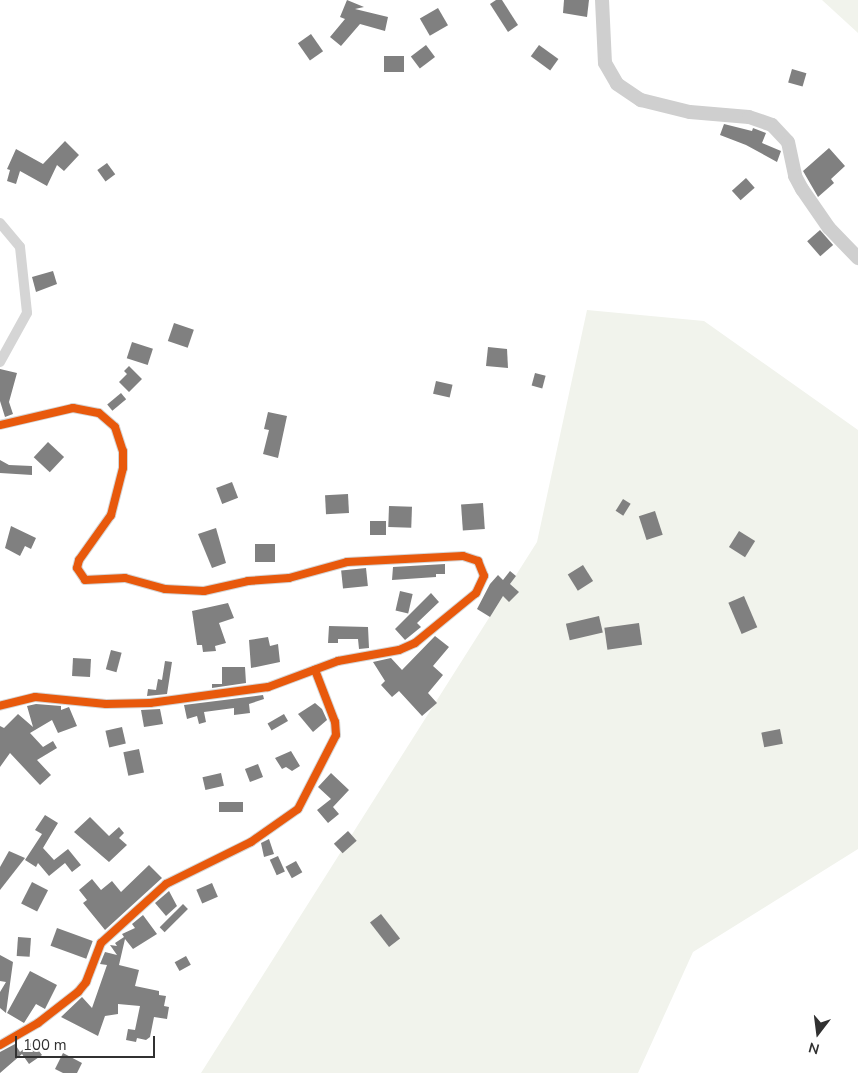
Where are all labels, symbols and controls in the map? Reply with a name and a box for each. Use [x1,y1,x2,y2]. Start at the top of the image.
north arrow [793,1008,843,1058]
scale bar [18,1026,158,1058]
text: 100 m [23,1035,67,1055]
text: N [806,1037,822,1059]

